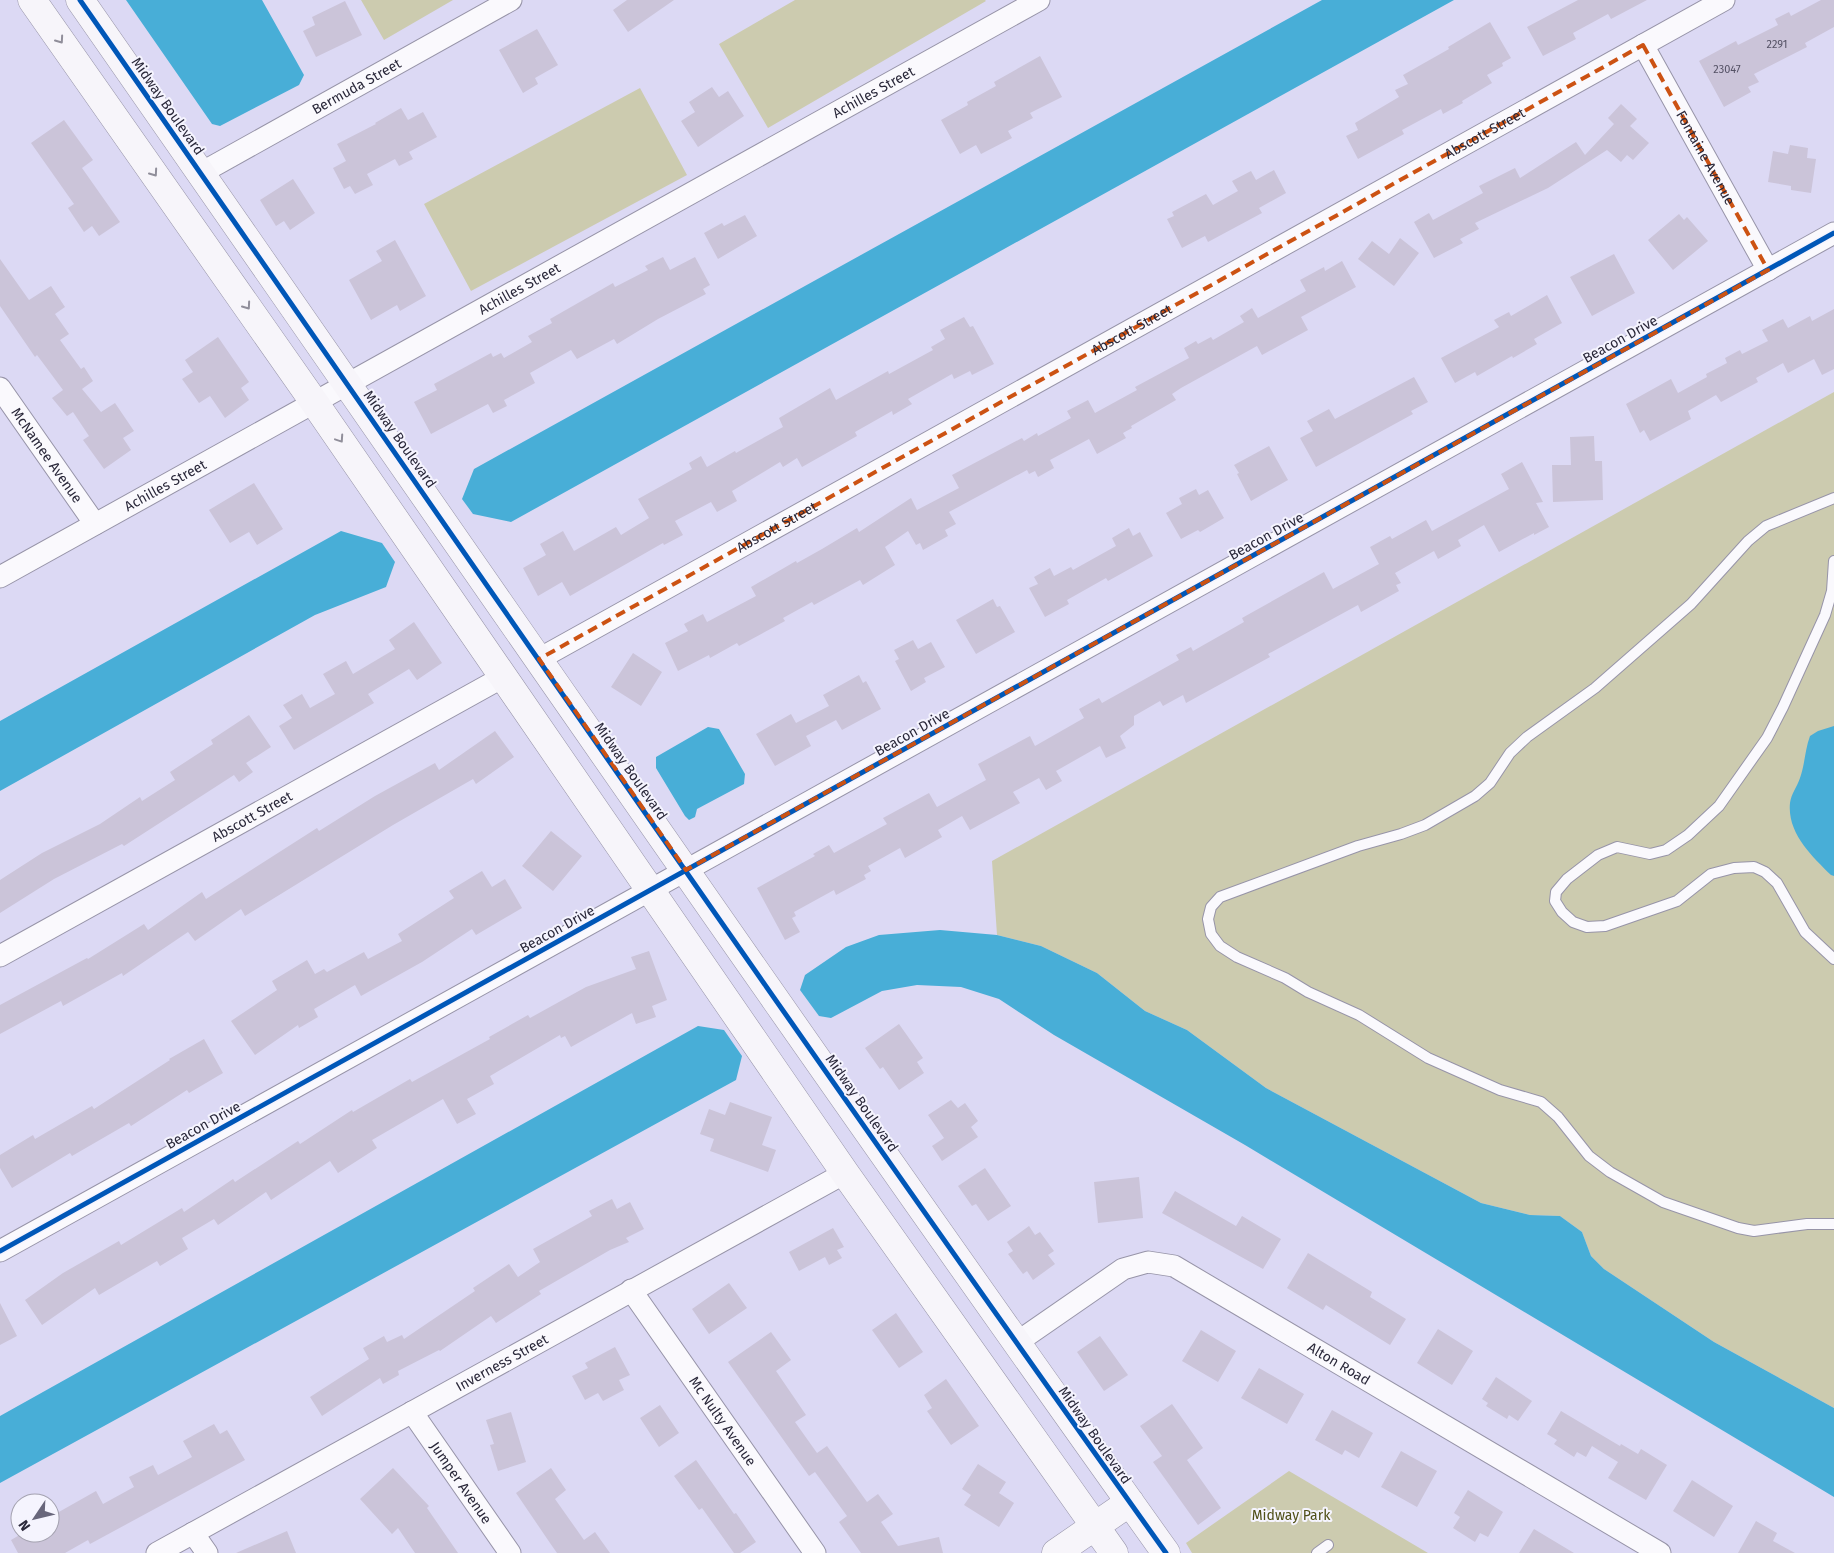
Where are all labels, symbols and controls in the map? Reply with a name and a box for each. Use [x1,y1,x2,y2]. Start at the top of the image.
one-way arrow [54,34,63,44]
house number: 2291 [1766,38,1788,51]
street label: Midway Boulevard [128,54,208,158]
street label: Bermuda Street [309,55,405,118]
street label: Achilles Street [830,62,918,122]
house number: 23047 [1713,63,1741,76]
street label: Abscott Street [1442,104,1529,163]
street label: Fontaine Avenue [1672,108,1738,208]
one-way arrow [148,167,157,177]
street label: Achilles Street [476,259,564,319]
one-way arrow [241,300,250,310]
street label: Abscott Street [1089,300,1176,359]
street label: Beacon Drive [1580,312,1661,367]
street label: Midway Boulevard [360,387,440,491]
street label: McNamee Avenue [7,405,86,506]
one-way arrow [334,434,343,443]
street label: Achilles Street [122,456,210,515]
street label: Abscott Street [734,498,821,556]
street label: Beacon Drive [1226,509,1307,564]
street label: Beacon Drive [872,705,953,760]
street label: Midway Boulevard [591,719,671,823]
street label: Abscott Street [209,787,296,846]
street label: Beacon Drive [517,902,598,957]
street label: Midway Boulevard [822,1051,902,1155]
street label: Beacon Drive [163,1098,244,1153]
street label: Inverness Street [453,1330,552,1395]
street label: Alton Road [1305,1339,1373,1389]
street label: Mc Nulty Avenue [685,1373,759,1469]
street label: Midway Boulevard [1055,1383,1135,1487]
street label: Jumper Avenue [426,1439,495,1527]
north arrow [10,1493,60,1543]
park label: Midway Park [1252,1507,1331,1524]
text: N [15,1516,34,1534]

